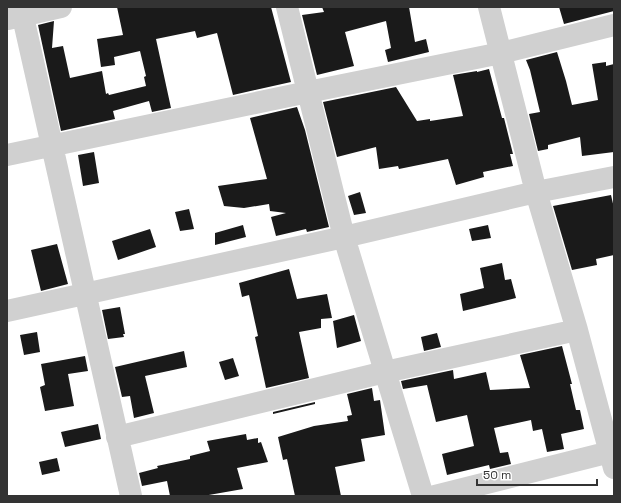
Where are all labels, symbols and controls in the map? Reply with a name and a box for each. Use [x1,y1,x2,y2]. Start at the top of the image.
scale bar [477,461,597,487]
text: 50 m [483,467,511,483]

